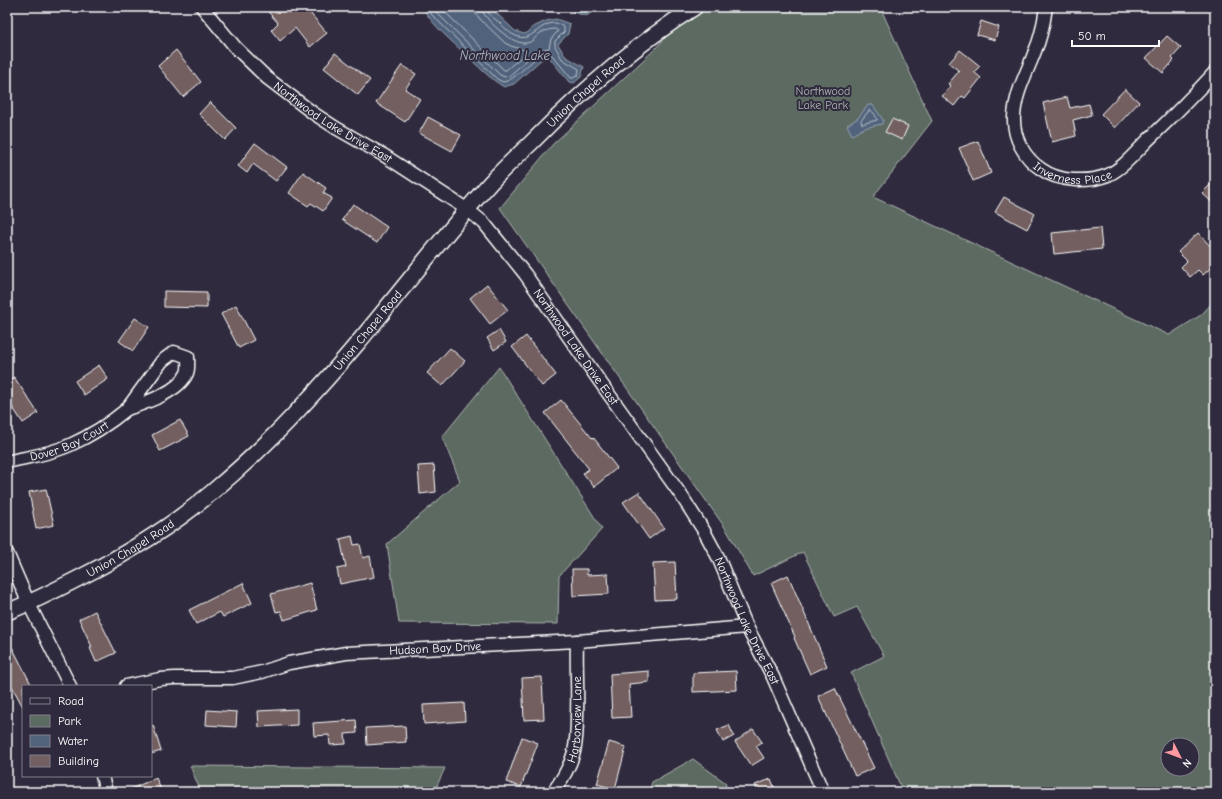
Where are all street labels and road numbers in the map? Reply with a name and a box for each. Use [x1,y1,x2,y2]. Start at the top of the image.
street label: Union Chapel Road [544,53,628,130]
street label: Northwood Lake Drive East [271,79,395,166]
street label: Inverness Place [1030,159,1114,187]
street label: Northwood Lake Drive East [530,286,622,408]
street label: Union Chapel Road [330,288,405,373]
street label: Dover Bay Court [29,418,112,464]
street label: Union Chapel Road [84,517,177,580]
street label: Northwood Lake Drive East [712,555,782,687]
street label: Hudson Bay Drive [389,639,482,658]
street label: Harborview Lane [564,676,584,765]

